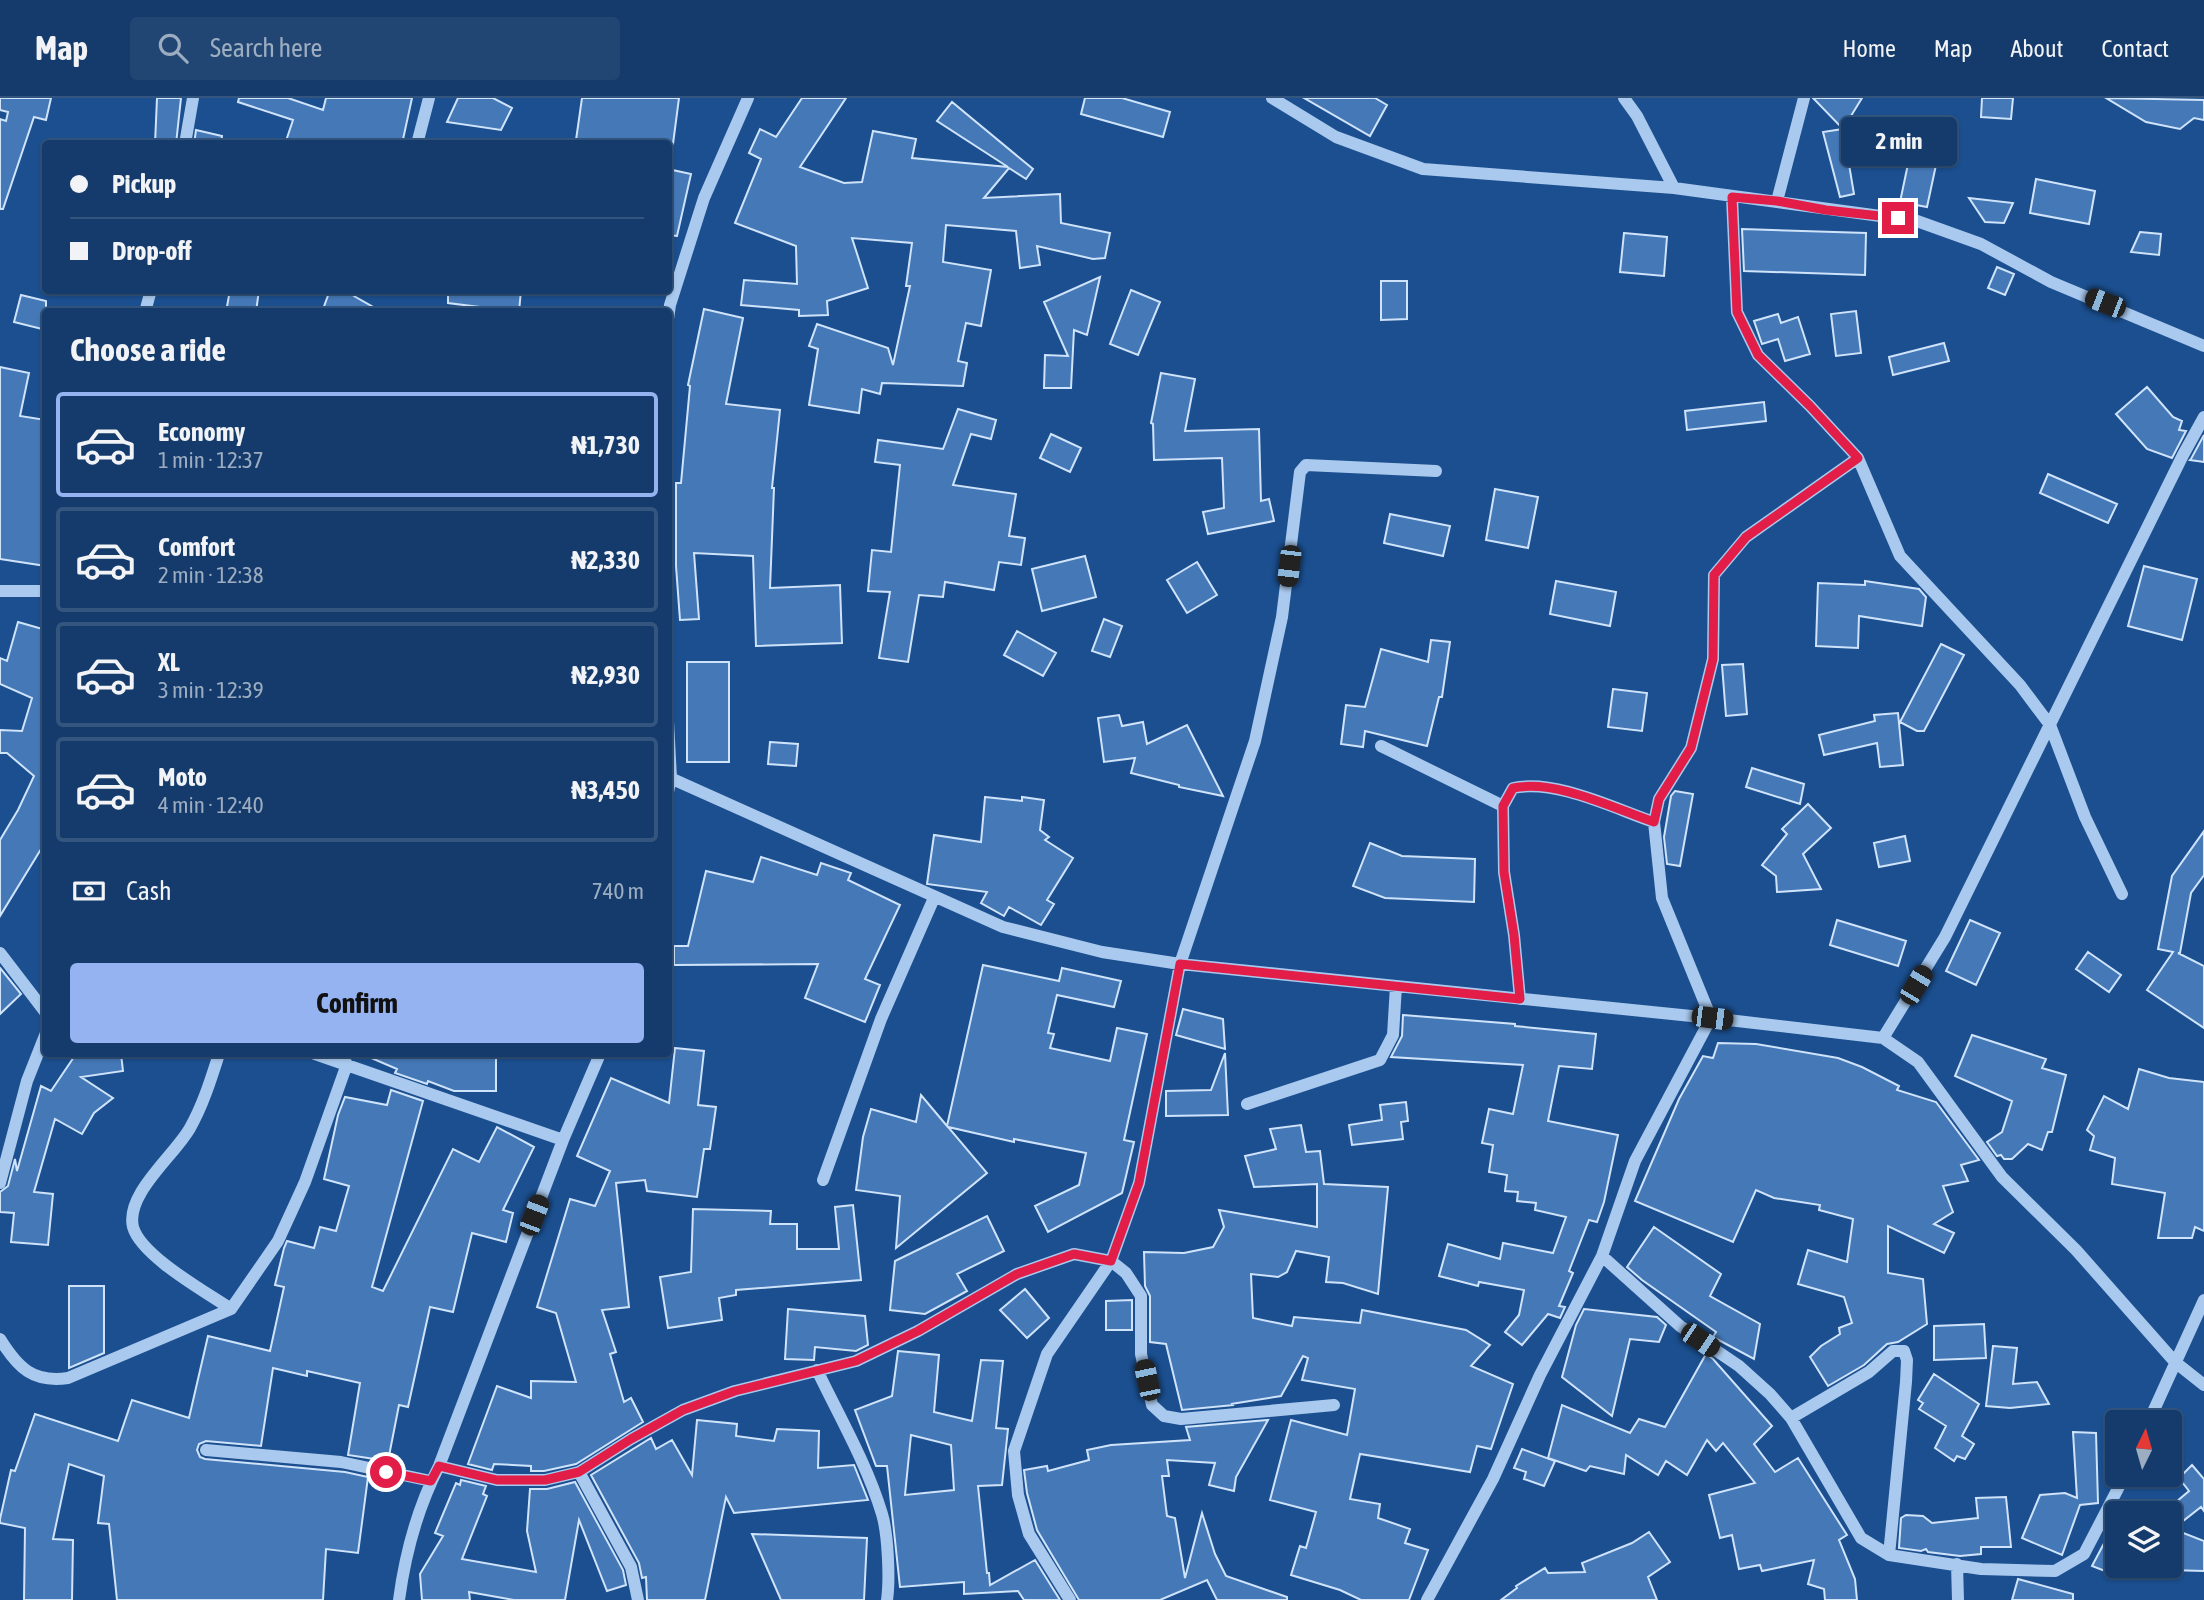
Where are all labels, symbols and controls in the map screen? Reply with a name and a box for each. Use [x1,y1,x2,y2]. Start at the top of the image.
search box [130,17,620,80]
text: Map [35,29,88,67]
icon: search [154,29,192,67]
text: Search here [210,33,322,63]
text: Home [1842,35,1896,62]
text: Map [1934,35,1972,62]
text: About [2010,35,2063,62]
text: Contact [2101,35,2169,62]
callout: 2 min [1840,116,1956,166]
text: 2 min [1876,128,1922,154]
text: Pickup [112,169,176,199]
route end [1882,202,1914,234]
text: Drop-off [112,236,192,266]
car [2082,286,2129,320]
text: Choose a ride [70,331,226,368]
icon: car [74,413,137,476]
text: Economy [158,417,245,447]
text: ₦1,730 [571,430,640,460]
text: 1 min · 12:37 [158,447,264,473]
icon: car [74,528,137,591]
text: Comfort [158,532,235,562]
car [1277,544,1302,588]
text: ₦2,330 [571,545,640,575]
text: 2 min · 12:38 [158,562,264,588]
icon: car [74,643,137,706]
text: XL [158,647,180,677]
text: ₦2,930 [571,660,640,690]
text: 3 min · 12:39 [158,677,264,703]
icon: car [74,758,137,821]
text: Moto [158,762,207,792]
text: ₦3,450 [571,775,640,805]
text: 4 min · 12:40 [158,792,264,818]
icon: cash [70,872,108,910]
text: Cash [126,876,172,906]
text: 740 m [592,878,644,904]
car [1897,962,1936,1008]
button: Confirm [70,963,644,1043]
car [1690,1005,1735,1031]
car [517,1192,552,1238]
car [1677,1320,1724,1360]
car [1133,1357,1162,1403]
north arrow [2105,1410,2182,1488]
map controls [2105,1410,2182,1578]
route start [370,1456,402,1488]
button: layers [2105,1501,2182,1578]

